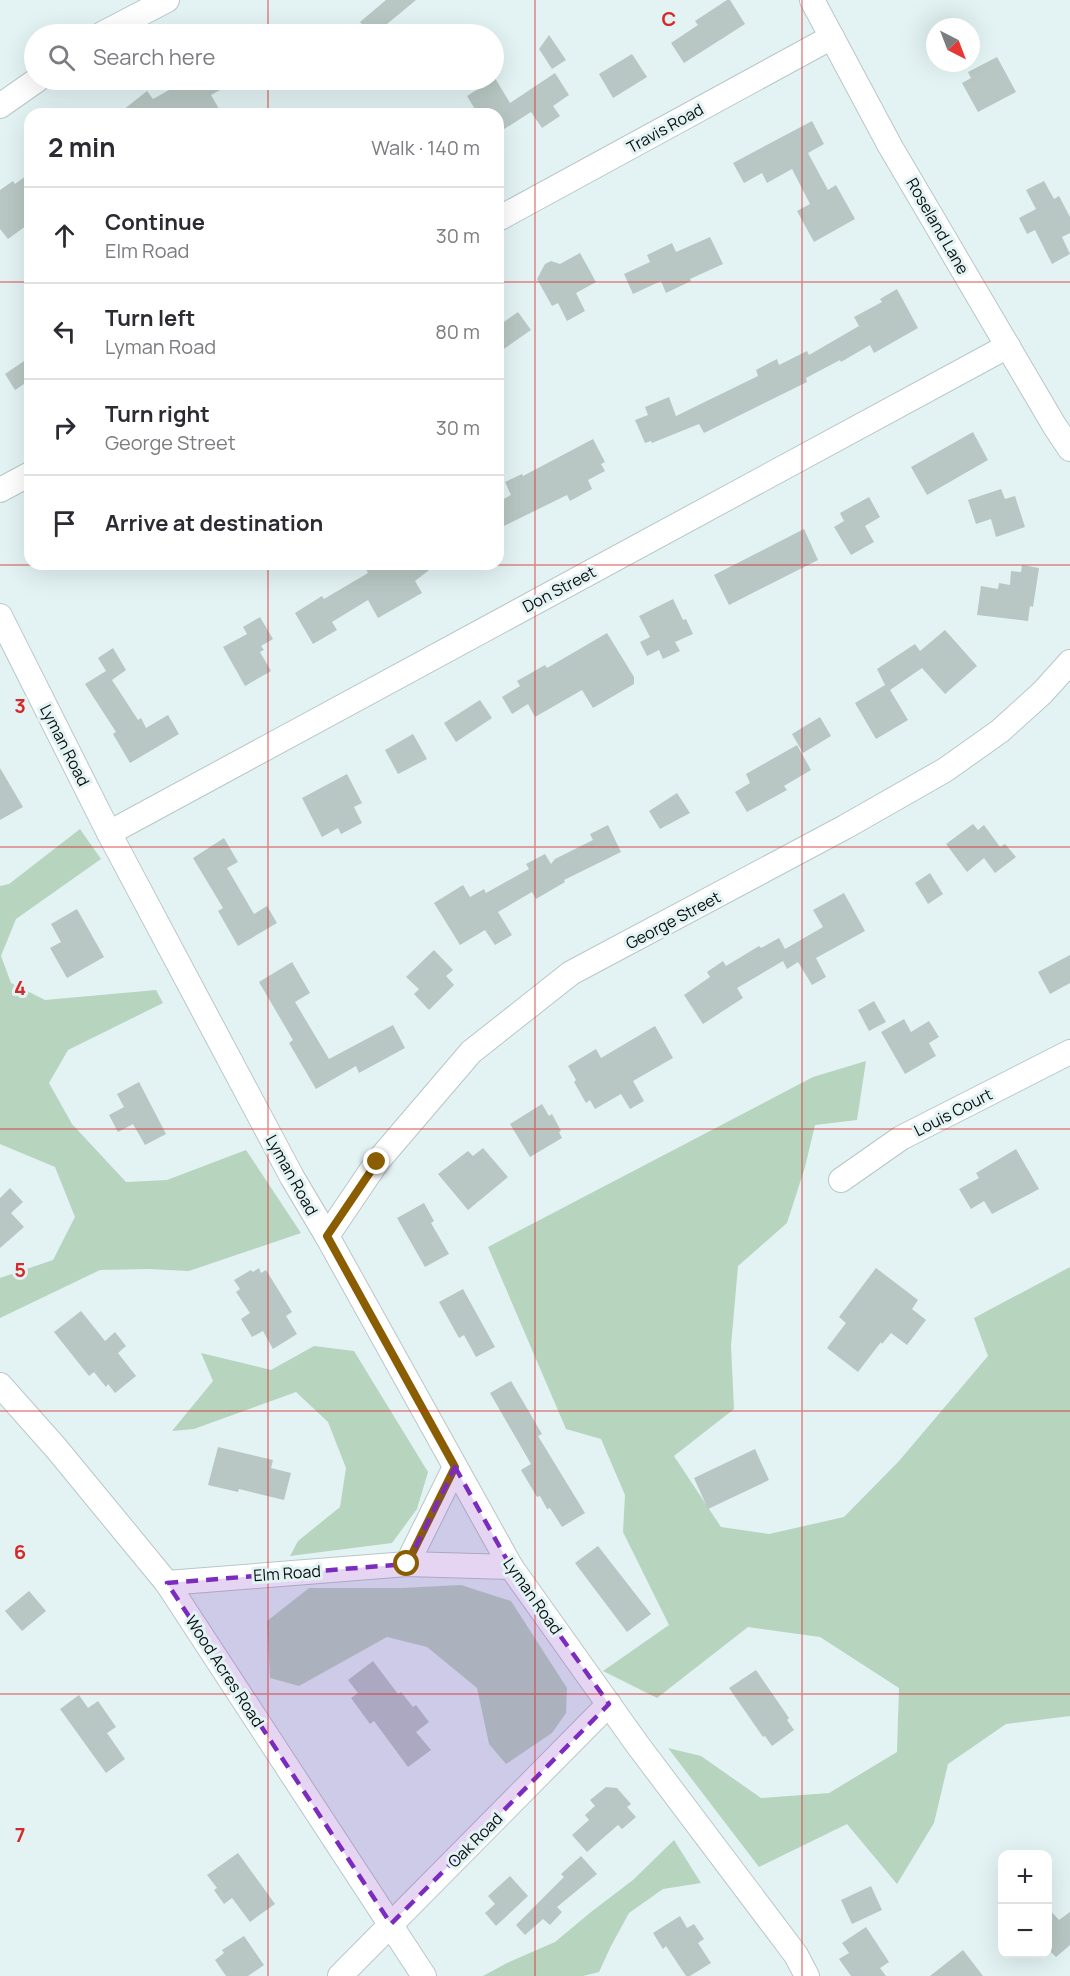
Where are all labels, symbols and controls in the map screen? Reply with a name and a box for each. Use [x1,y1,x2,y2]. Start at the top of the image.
text: C [662,5,676,32]
north arrow [926,18,980,72]
search box [24,24,504,90]
icon: search [45,41,78,74]
text: Search here [93,42,215,72]
street label: Travis Road [623,98,707,158]
text: 2 min [48,129,116,165]
text: Walk · 140 m [371,134,480,161]
street label: Roseland Lane [902,174,974,278]
text: Continue [105,207,205,237]
icon: ahead [48,219,81,252]
text: 30 m [436,222,480,249]
text: Elm Road [105,237,189,264]
text: Turn left [105,303,195,333]
icon: left [48,315,81,348]
text: 80 m [435,318,480,345]
text: Lyman Road [105,333,216,360]
text: Turn right [105,399,210,429]
icon: right [48,411,81,444]
text: 30 m [436,414,480,441]
text: George Street [105,429,236,456]
icon: arrive [48,507,81,540]
text: Arrive at destination [105,508,323,538]
street label: Don Street [519,561,599,617]
text: 3 [14,692,26,719]
street label: Lyman Road [35,700,95,790]
street label: George Street [622,886,724,954]
text: 4 [14,974,26,1001]
street label: Louis Court [910,1083,996,1141]
street label: Lyman Road [261,1131,323,1219]
route end [363,1148,389,1174]
text: 5 [14,1256,26,1283]
text: 6 [14,1538,26,1565]
route start [393,1550,419,1576]
street label: Lyman Road [498,1553,568,1639]
street label: Elm Road [253,1560,321,1586]
street label: Wood Acres Road [181,1611,269,1731]
street label: Oak Road [443,1808,507,1872]
text: 7 [15,1821,25,1848]
map controls [998,1850,1052,1958]
button: + [998,1850,1052,1904]
button: − [998,1904,1052,1958]

